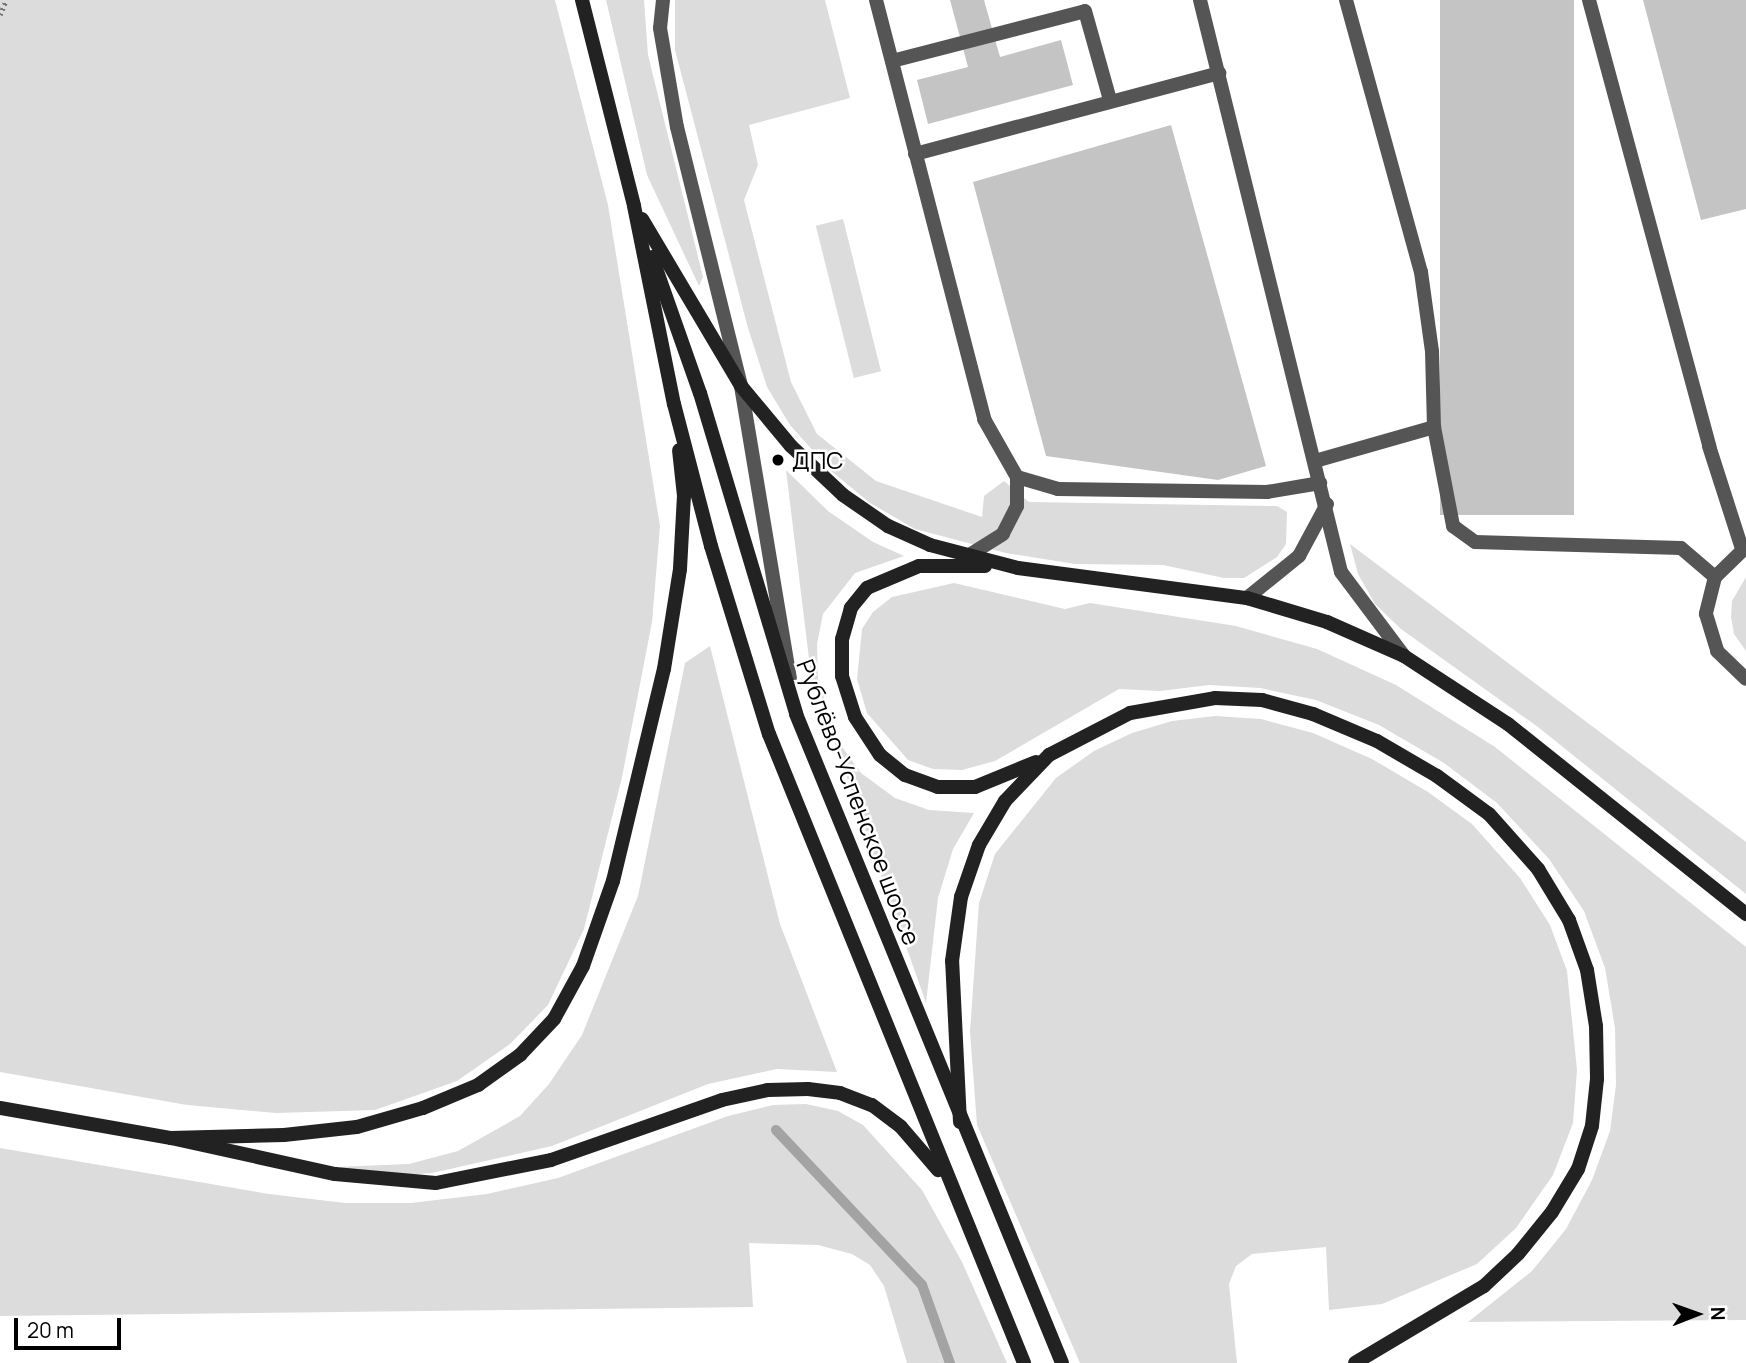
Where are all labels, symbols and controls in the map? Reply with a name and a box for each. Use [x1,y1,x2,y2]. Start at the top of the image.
place label: ДПС [792,446,843,474]
marker: ДПС [770,452,786,468]
street label: Рублёво-Успенское шоссе [791,655,927,949]
north arrow [1662,1279,1732,1349]
scale bar [18,1304,124,1348]
text: N [1705,1307,1731,1321]
text: 20 m [27,1316,74,1344]

